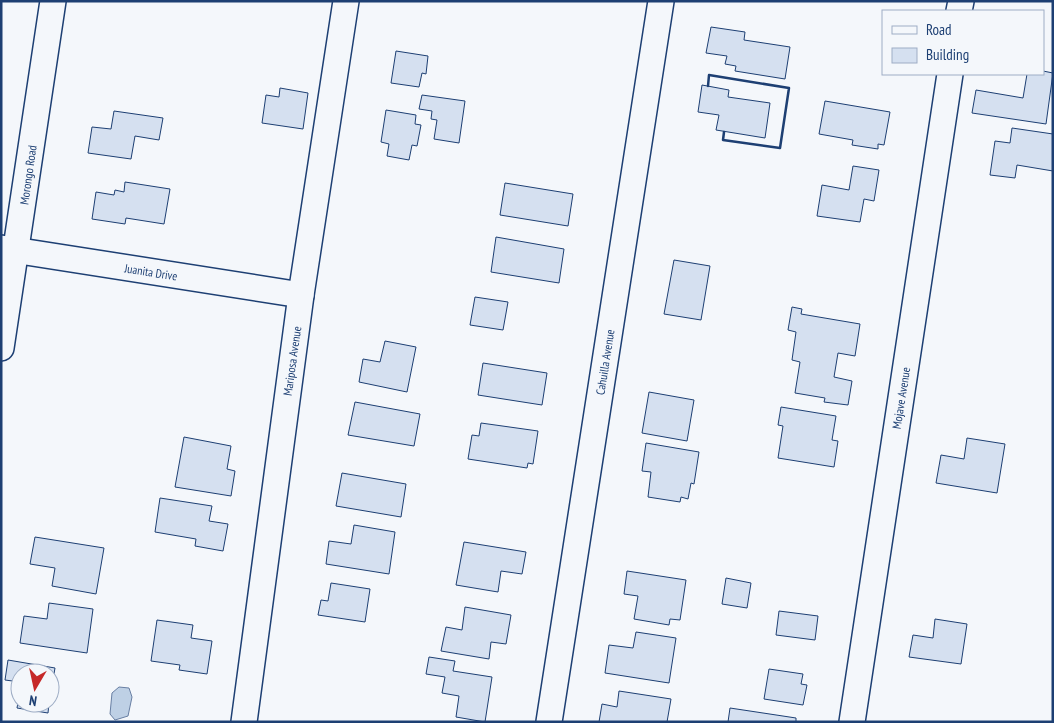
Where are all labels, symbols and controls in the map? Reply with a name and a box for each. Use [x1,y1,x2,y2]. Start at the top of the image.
legend [882,10,1044,75]
text: Road [926,20,952,39]
text: Building [926,45,969,64]
street label: Morongo Road [16,144,40,206]
street label: Juanita Drive [123,260,178,284]
street label: Mariposa Avenue [280,325,304,397]
street label: Cahuilla Avenue [592,328,618,396]
street label: Mojave Avenue [889,366,913,430]
north arrow [10,663,60,713]
text: N [28,691,38,710]

